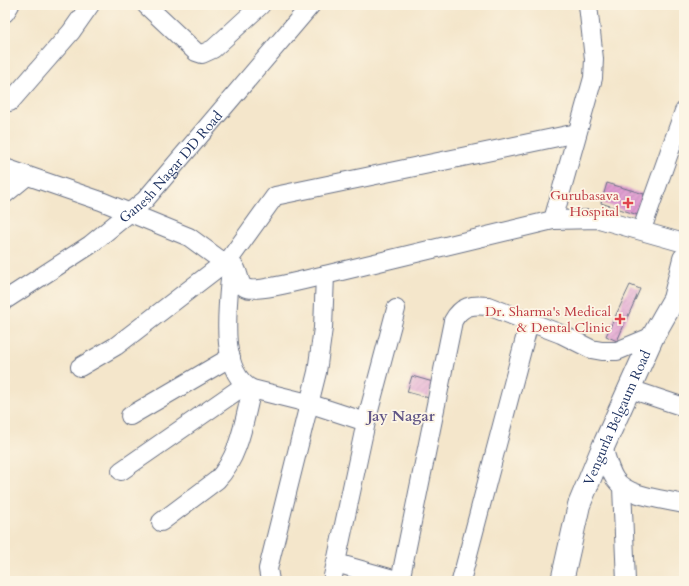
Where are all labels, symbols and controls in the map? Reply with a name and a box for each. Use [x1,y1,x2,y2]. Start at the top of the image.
street label: Ganesh Nagar DD Road [115,107,227,227]
place label: Gurubasava Hospital [550,186,619,221]
marker: Gurubasava Hospital [622,197,634,209]
place label: Dr. Sharma's Medical & Dental Clinic [485,302,611,337]
marker: Dr. Sharma's Medical & Dental Clinic [614,313,626,325]
street label: Vengurla Belgaum Road [579,347,656,488]
district label: Jay Nagar [365,406,436,426]

